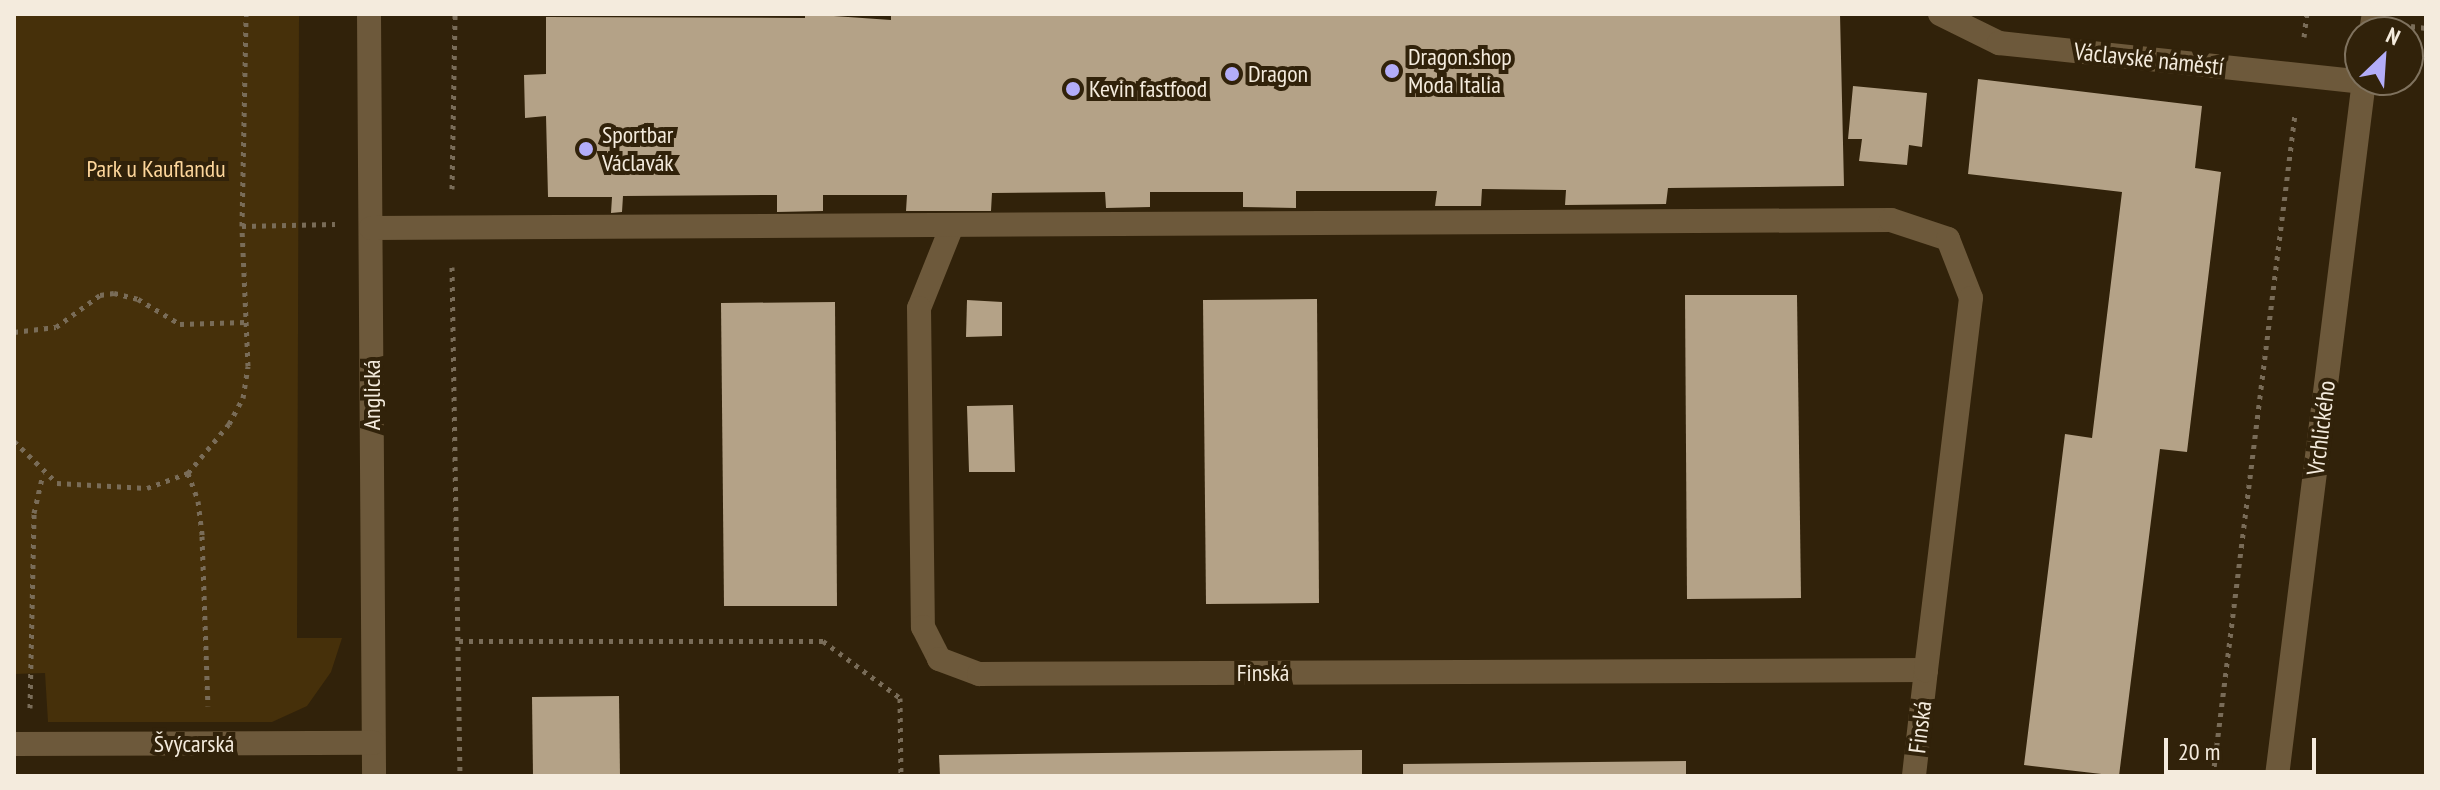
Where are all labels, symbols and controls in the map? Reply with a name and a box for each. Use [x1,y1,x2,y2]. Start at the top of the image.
north arrow [2344,16,2424,96]
text: N [2382,21,2405,51]
street label: Václavské náměstí [2073,37,2225,81]
place label: Dragon.shop Moda Italia [1408,43,1512,99]
place label: Dragon [1248,60,1308,88]
marker: Dragon.shop Moda Italia [1383,62,1401,80]
marker: Dragon [1223,65,1241,83]
place label: Kevin fastfood [1089,75,1207,103]
marker: Kevin fastfood [1064,80,1082,98]
place label: Sportbar Václavák [602,121,674,177]
marker: Sportbar Václavák [577,140,595,158]
park label: Park u Kauflandu [86,155,226,183]
street label: Anglická [358,360,386,430]
street label: Vrchlického [2301,379,2341,477]
street label: Finská [1237,659,1289,687]
street label: Finská [1902,699,1938,755]
scale bar [2168,722,2320,772]
street label: Švýcarská [154,730,234,758]
text: 20 m [2178,736,2220,767]

